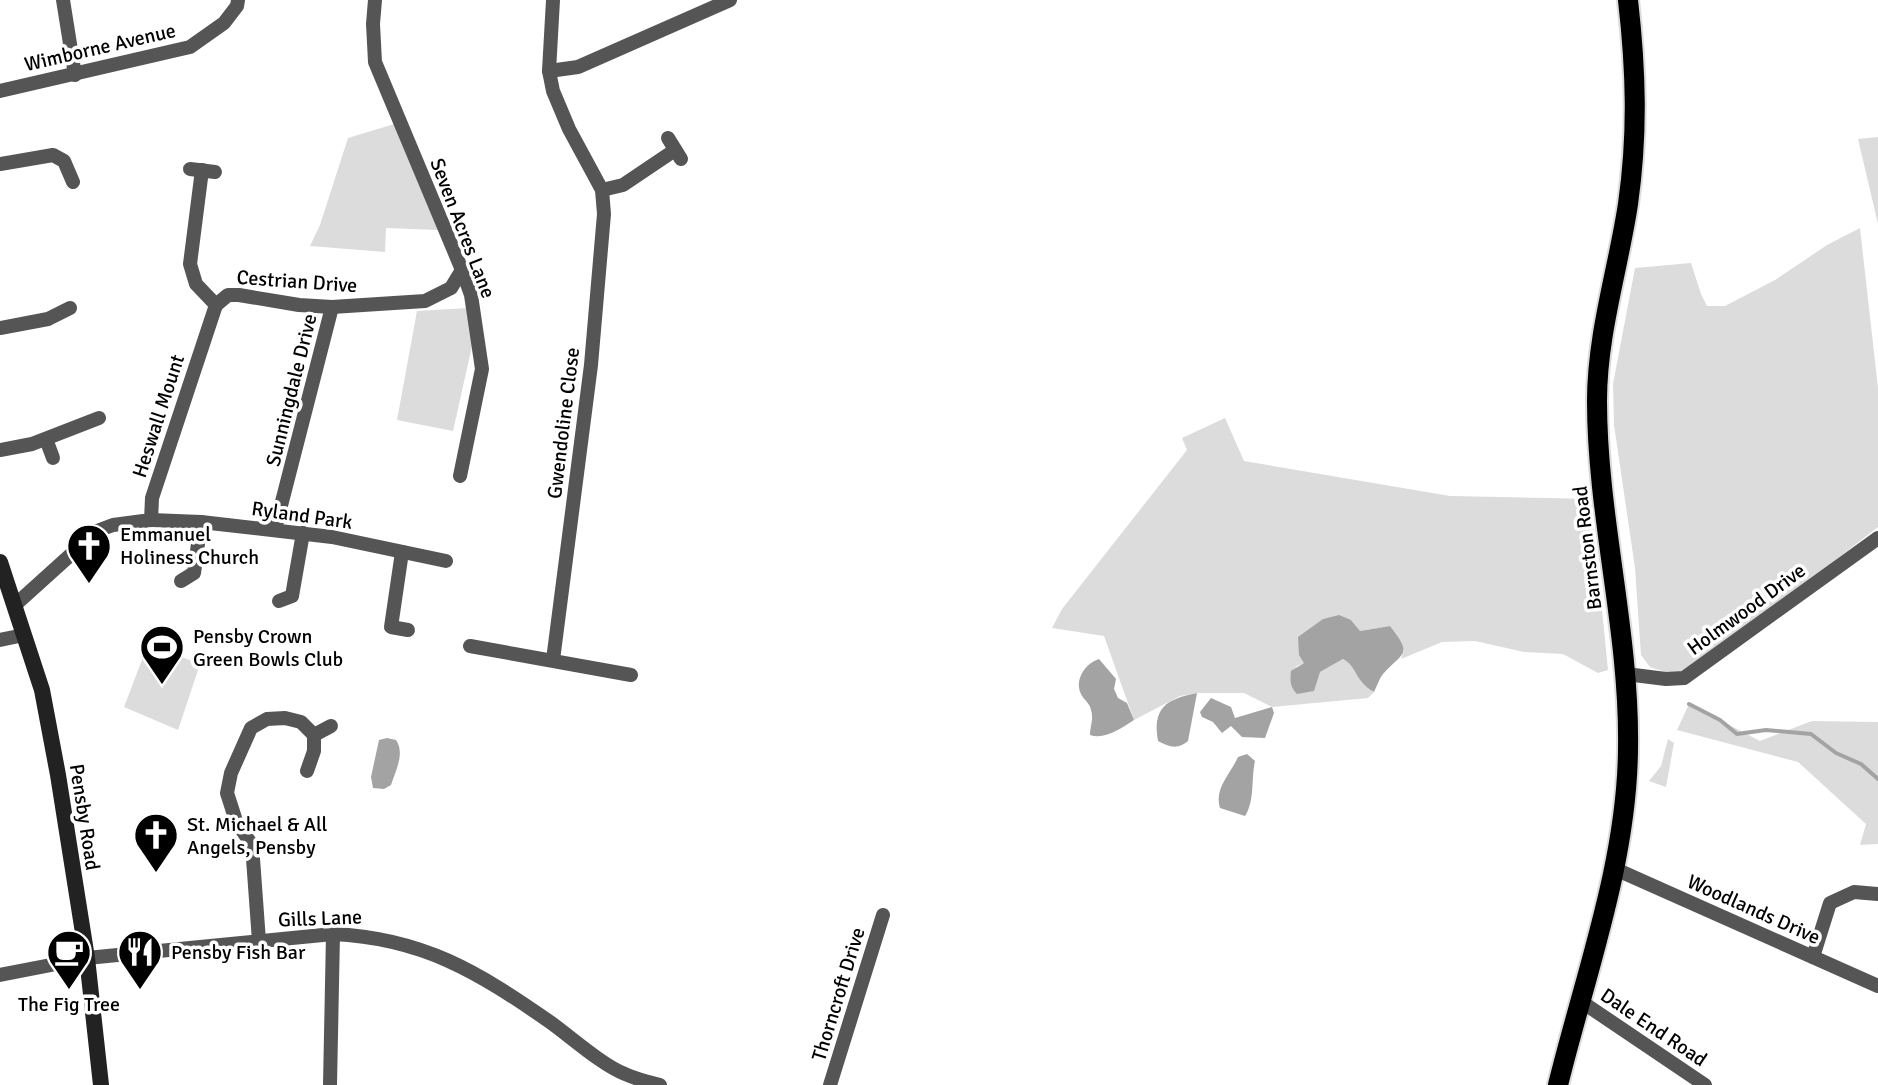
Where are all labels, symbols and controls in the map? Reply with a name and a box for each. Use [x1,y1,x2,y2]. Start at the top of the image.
street label: Wimborne Avenue [22,18,178,77]
street label: Seven Acres Lane [424,155,501,302]
street label: Cestrian Drive [236,265,358,298]
street label: Sunningdale Drive [260,311,323,469]
street label: Gwendoline Close [542,346,585,500]
street label: Heswall Mount [127,351,190,481]
street label: Barnston Road [1567,485,1607,611]
street label: Ryland Park [250,496,354,535]
church icon: Emmanuel Holiness Church [65,522,113,585]
place label: Emmanuel Holiness Church [120,522,259,570]
street label: Holmwood Drive [1682,558,1810,661]
sports icon: Pensby Crown Green Bowls Club [138,623,186,686]
place label: Pensby Crown Green Bowls Club [193,624,343,672]
street label: Pensby Road [64,762,105,872]
church icon: St. Michael & All Angels, Pensby [132,811,180,874]
place label: St. Michael & All Angels, Pensby [187,812,328,860]
street label: Woodlands Drive [1683,869,1824,950]
street label: Gills Lane [277,905,363,932]
street label: Thorncroft Drive [806,924,871,1064]
cafe icon: The Fig Tree [45,928,93,991]
restaurant icon: Pensby Fish Bar [116,928,164,991]
place label: Pensby Fish Bar [171,940,306,965]
street label: Dale End Road [1596,983,1712,1072]
place label: The Fig Tree [18,992,120,1017]

